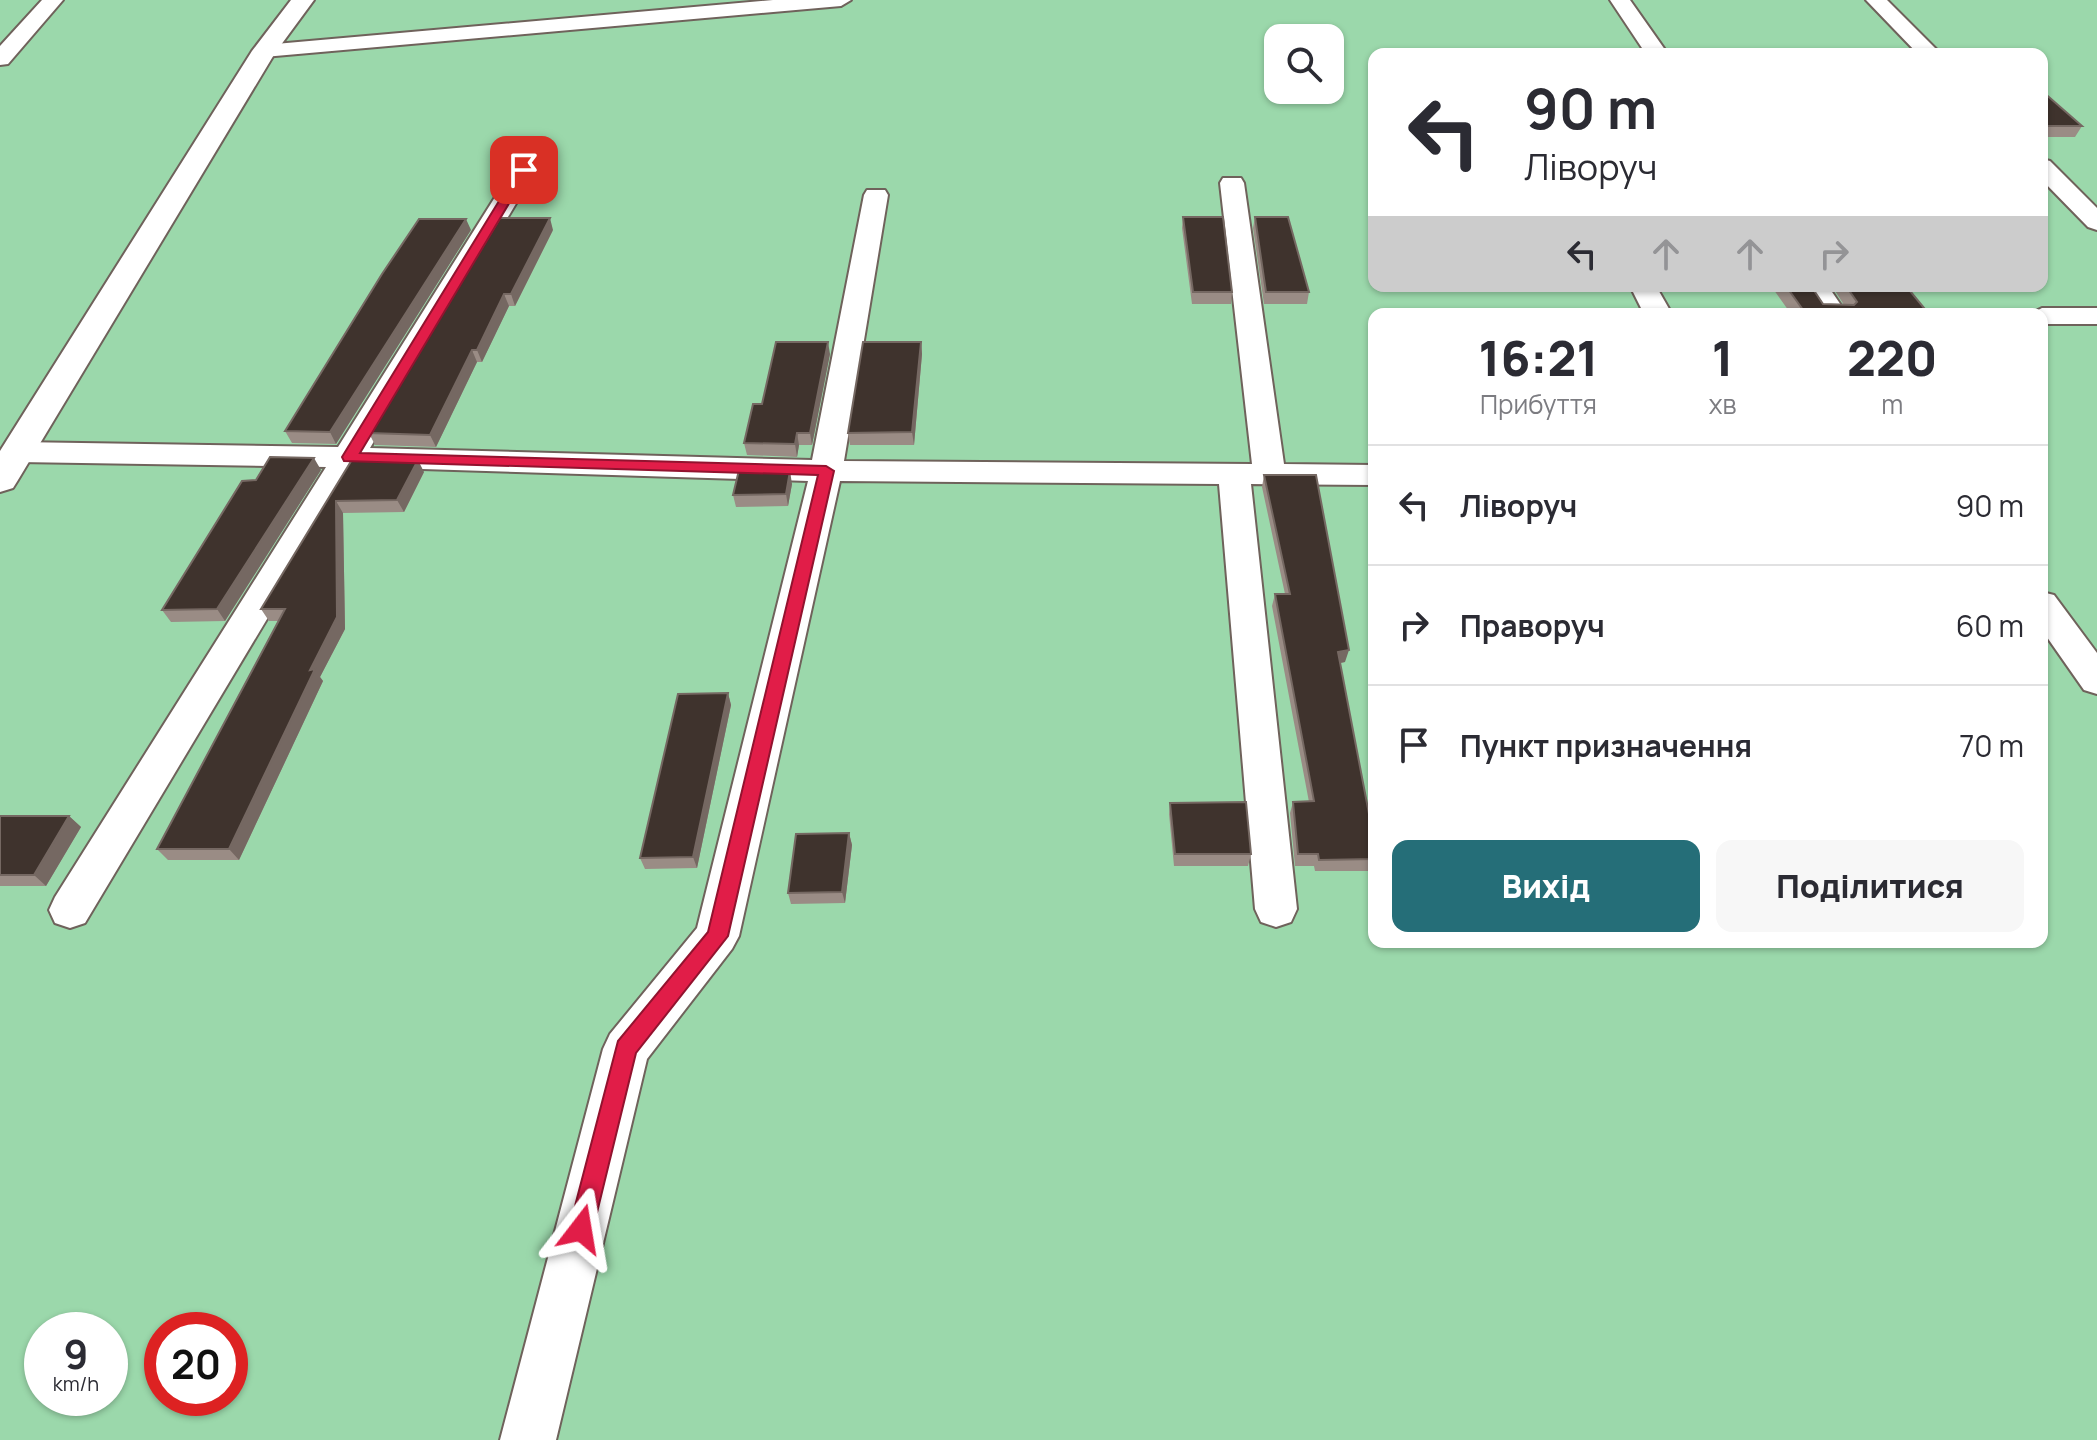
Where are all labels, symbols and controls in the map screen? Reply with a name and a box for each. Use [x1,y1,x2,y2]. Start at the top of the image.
map controls [1264,24,1344,104]
button: search [1264,24,1344,104]
text: 90 m [1524,69,1657,146]
icon: left [1392,80,1496,184]
pin [490,136,558,204]
text: Ліворуч [1524,142,1657,191]
icon: arrive [502,148,546,192]
icon: left [1560,232,1604,276]
icon: ahead [1644,232,1688,276]
icon: ahead [1728,232,1772,276]
icon: right [1812,232,1856,276]
text: 16:21 [1479,325,1598,390]
text: 1 [1712,325,1734,390]
text: 220 [1847,325,1937,390]
text: Прибуття [1480,386,1597,422]
text: хв [1709,386,1736,422]
text: m [1881,386,1903,422]
icon: left [1392,483,1436,527]
text: Ліворуч [1460,485,1577,526]
text: 90 m [1956,485,2024,526]
icon: right [1392,603,1436,647]
text: Праворуч [1460,605,1605,646]
text: 60 m [1956,605,2024,646]
icon: arrive [1392,723,1436,767]
text: Пункт призначення [1460,725,1752,766]
text: 70 m [1959,725,2024,766]
button: Вихід [1392,840,1700,932]
button: Поділитися [1716,840,2024,932]
position arrow [539,1187,623,1271]
speed limit sign: 20 [144,1312,248,1416]
text: 9 [64,1326,88,1381]
text: km/h [53,1370,99,1397]

